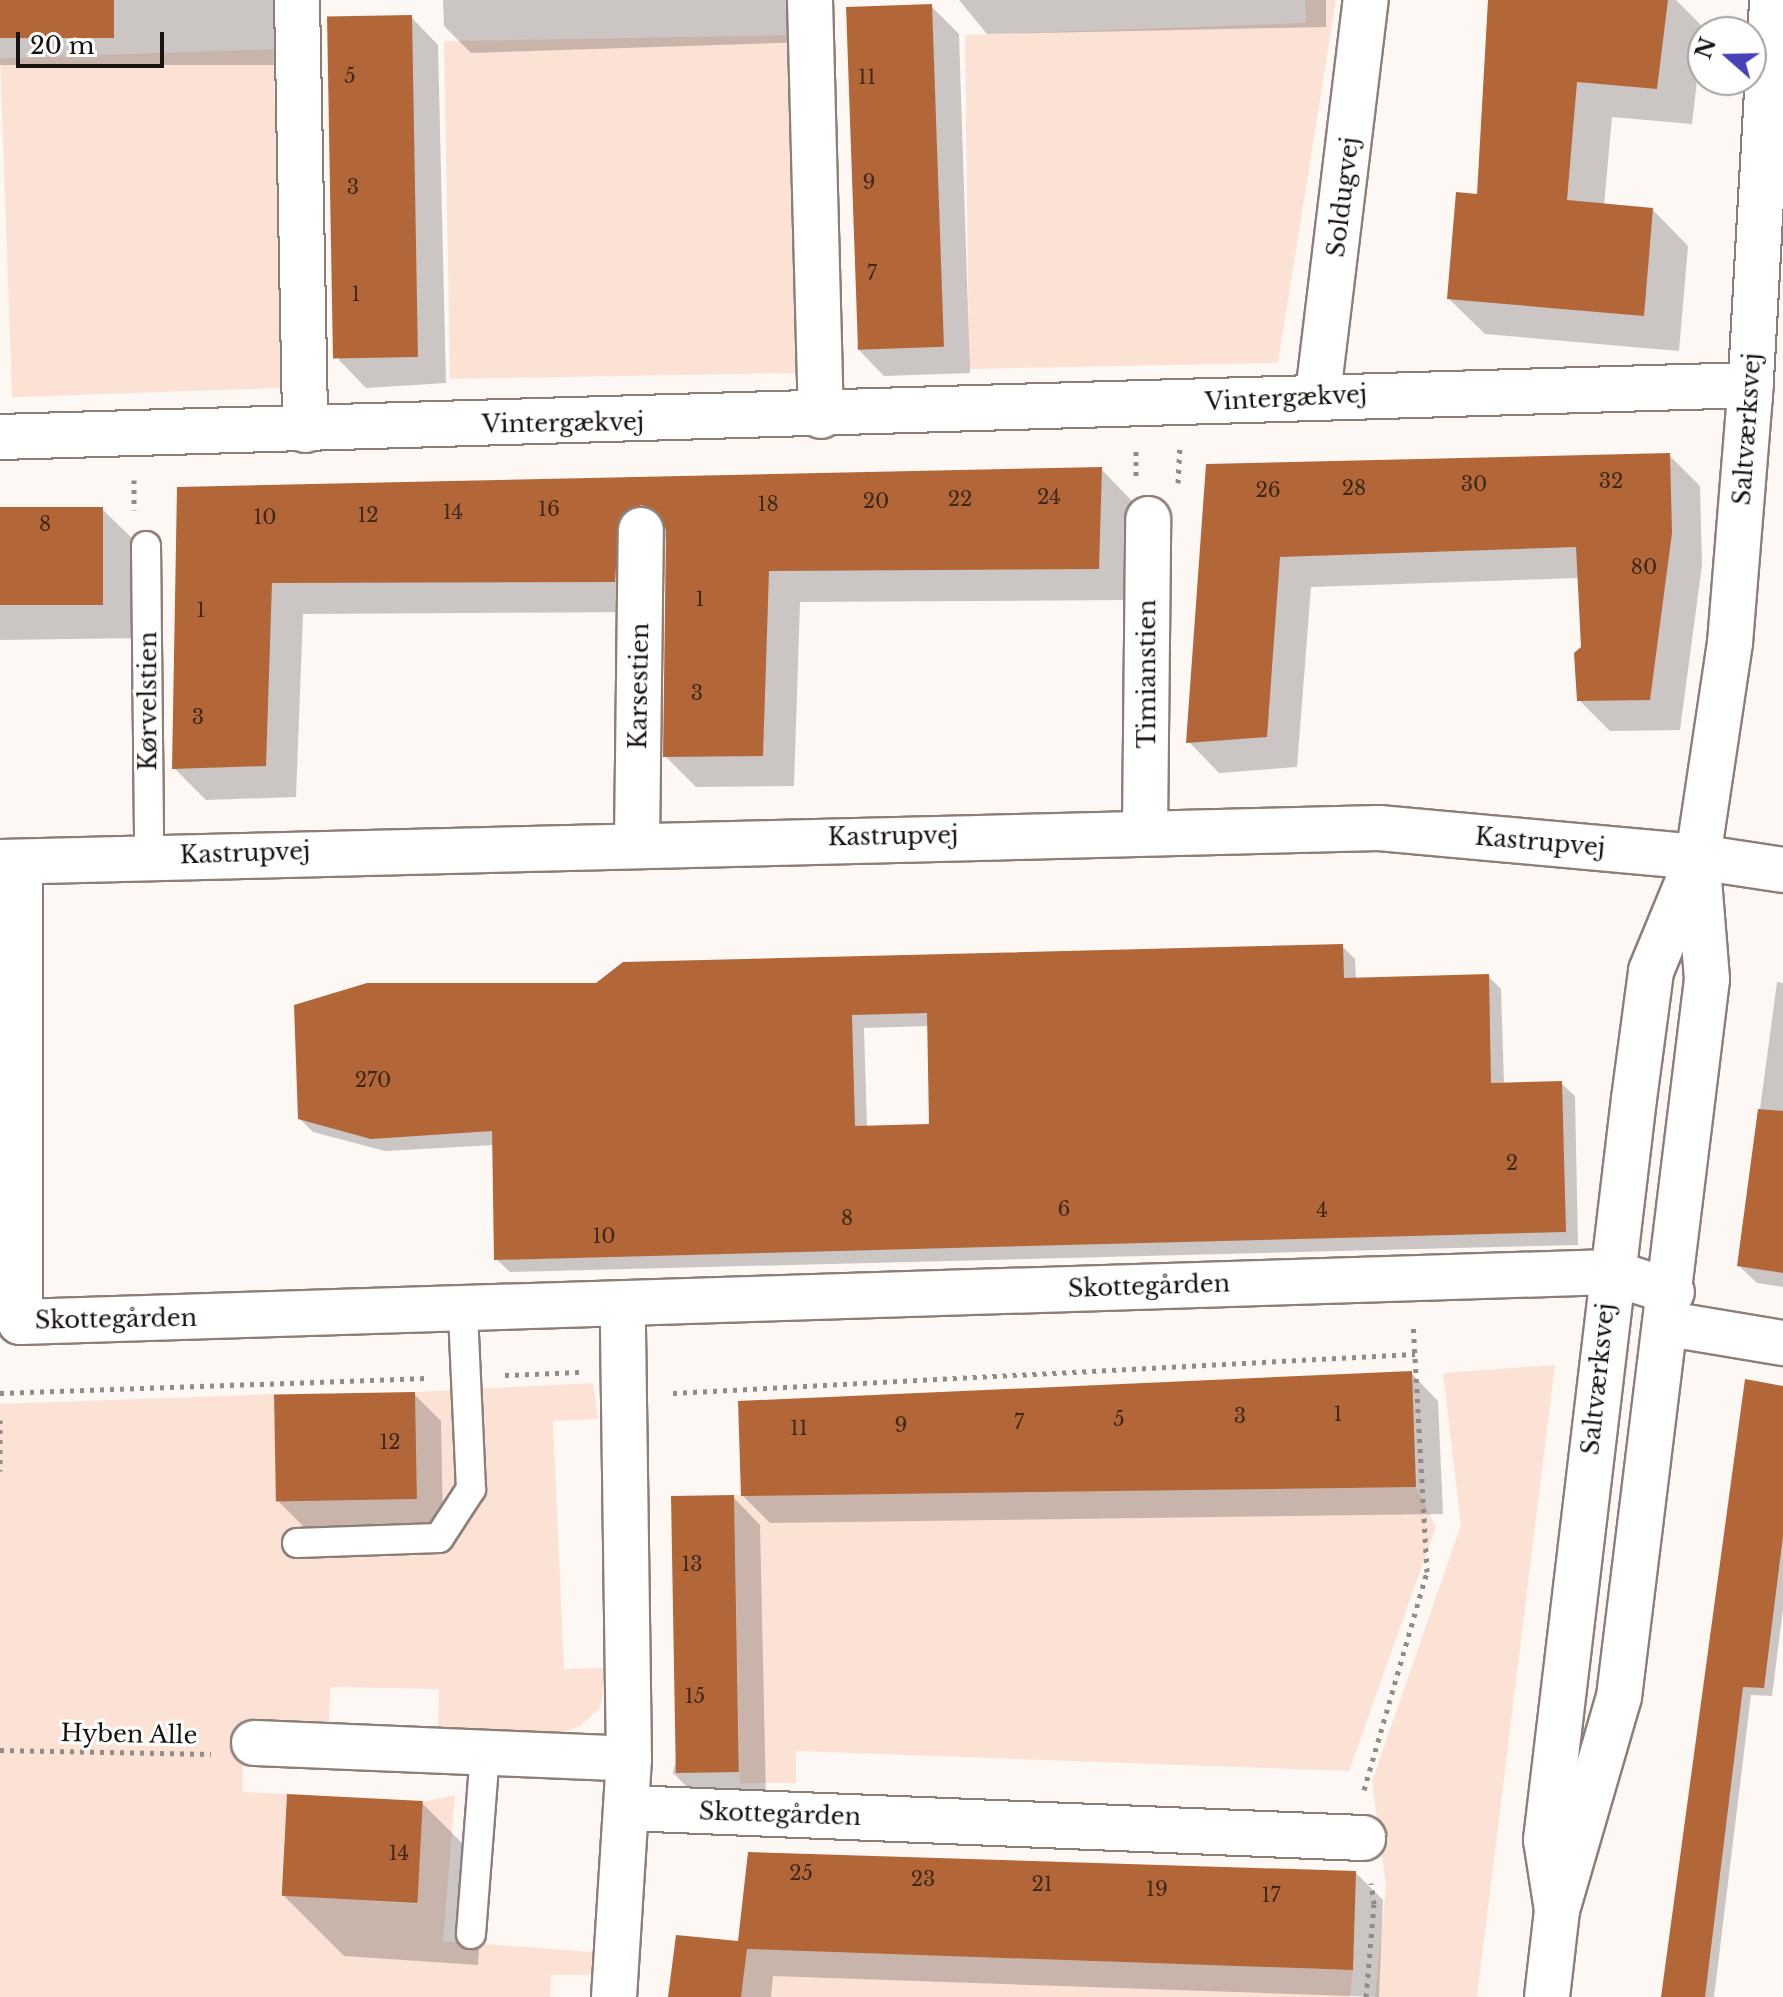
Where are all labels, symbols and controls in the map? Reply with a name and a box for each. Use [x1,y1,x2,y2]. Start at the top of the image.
scale bar [20,16,168,66]
north arrow [1687,16,1767,96]
text: 20 m [30,31,95,60]
text: N [1690,34,1722,63]
house number: 5 [344,64,356,88]
house number: 11 [858,65,876,89]
street label: Soldugvej [1321,135,1365,259]
house number: 9 [863,170,875,194]
house number: 3 [347,175,359,199]
house number: 7 [867,261,877,285]
house number: 1 [352,282,360,306]
street label: Saltværksvej [1727,352,1767,506]
street label: Vintergækvej [1204,379,1368,417]
street label: Vintergækvej [482,407,644,439]
house number: 32 [1599,469,1623,493]
house number: 30 [1461,472,1487,496]
house number: 28 [1342,476,1366,500]
house number: 26 [1255,478,1281,502]
house number: 24 [1037,485,1061,509]
house number: 22 [948,487,972,511]
house number: 20 [863,489,889,513]
house number: 18 [757,492,779,516]
house number: 16 [538,497,560,521]
house number: 14 [443,500,463,524]
house number: 12 [357,503,379,527]
house number: 10 [253,505,277,529]
house number: 8 [39,512,51,536]
house number: 80 [1631,555,1657,579]
house number: 1 [696,587,704,611]
house number: 1 [197,598,205,622]
street label: Timianstien [1133,600,1161,748]
street label: Karsestien [623,622,655,750]
street label: Kørvelstien [134,631,162,771]
house number: 3 [691,681,703,705]
house number: 3 [192,705,204,729]
street label: Kastrupvej [828,820,958,852]
street label: Kastrupvej [1474,822,1606,862]
street label: Kastrupvej [179,836,311,870]
house number: 270 [355,1068,391,1092]
house number: 2 [1506,1151,1518,1175]
house number: 6 [1058,1197,1070,1221]
house number: 4 [1316,1198,1328,1222]
house number: 8 [841,1206,853,1230]
house number: 10 [592,1224,616,1248]
street label: Skottegården [1067,1269,1231,1303]
street label: Saltværksvej [1576,1302,1620,1456]
street label: Skottegården [35,1303,197,1335]
house number: 1 [1334,1402,1342,1426]
house number: 3 [1234,1404,1246,1428]
house number: 5 [1113,1407,1125,1431]
house number: 7 [1014,1410,1024,1434]
house number: 9 [895,1413,907,1437]
house number: 11 [790,1416,808,1440]
house number: 12 [379,1430,401,1454]
house number: 13 [681,1552,703,1576]
house number: 15 [685,1684,705,1708]
street label: Hyben Alle [60,1718,198,1750]
street label: Skottegården [698,1797,862,1831]
house number: 14 [389,1841,409,1865]
house number: 25 [789,1861,813,1885]
house number: 23 [911,1867,935,1891]
house number: 21 [1031,1872,1053,1896]
house number: 19 [1146,1877,1168,1901]
house number: 17 [1262,1883,1280,1907]

